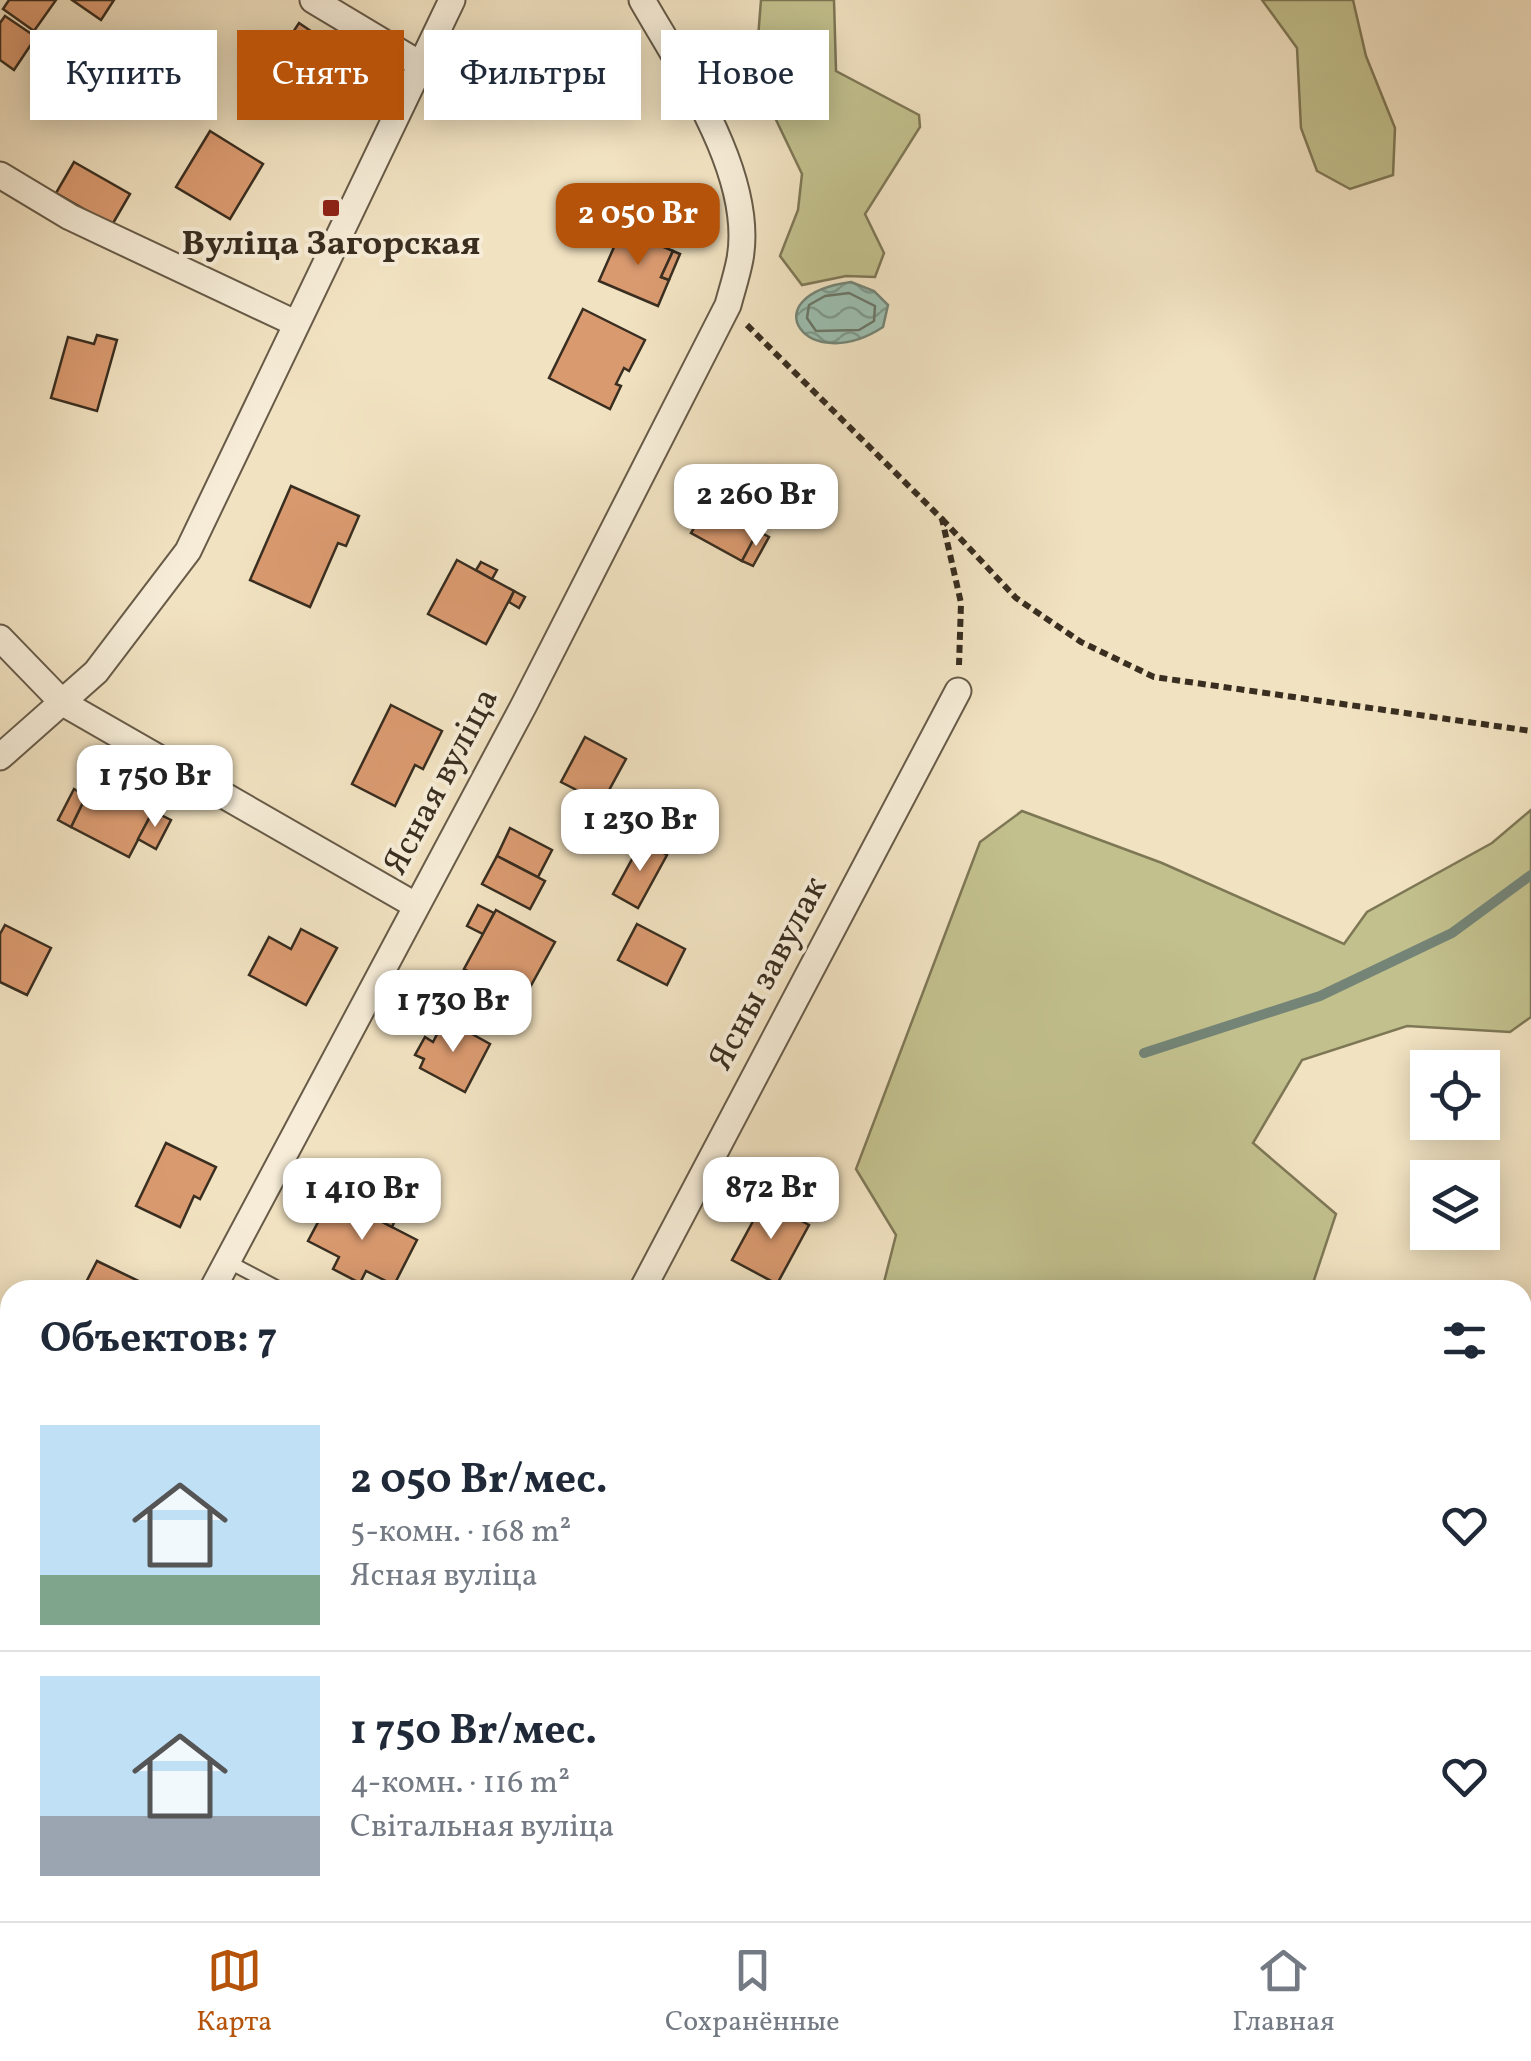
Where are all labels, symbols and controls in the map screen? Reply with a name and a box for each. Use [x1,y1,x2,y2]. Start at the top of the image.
chip: Купить [30,30,217,120]
chip: Снять [237,30,404,120]
chip: Фильтры [424,30,641,120]
chip: Новое [661,30,829,120]
pin: 2 050 Br [535,183,741,268]
text: 2 050 Br [578,193,698,237]
marker: Вуліца Загорская [320,197,342,219]
place label: Вуліца Загорская [182,221,480,269]
pin: 2 260 Br [653,464,859,549]
text: 2 260 Br [696,474,816,518]
street label: Ясная вуліца [373,680,511,884]
pin: 1 750 Br [52,745,258,830]
text: 1 750 Br [99,755,211,799]
pin: 1 230 Br [537,789,743,874]
text: 1 230 Br [583,799,697,843]
street label: Ясны завулак [698,869,840,1079]
pin: 1 730 Br [350,970,556,1055]
text: 1 730 Br [397,980,509,1024]
map controls [1410,1050,1500,1250]
button: locate [1410,1050,1500,1140]
pin: 872 Br [690,1157,852,1242]
pin: 1 410 Br [259,1158,465,1243]
button: layers [1410,1160,1500,1250]
text: 872 Br [725,1167,817,1211]
text: 1 410 Br [305,1168,419,1212]
text: Объектов: 7 [40,1311,277,1370]
icon: filters [1437,1313,1492,1368]
text: 2 050 Br/мес. [350,1452,608,1511]
icon: home [120,1465,240,1585]
icon: heart [1437,1498,1492,1553]
text: 5-комн. · 168 m² [350,1511,571,1555]
text: Ясная вуліца [350,1555,538,1599]
text: 1 750 Br/мес. [350,1703,597,1762]
icon: home [120,1716,240,1836]
icon: heart [1437,1749,1492,1804]
text: 4-комн. · 116 m² [350,1762,570,1806]
text: Світальная вуліца [350,1806,615,1850]
tab: Карта [196,1943,272,2042]
tab: Сохранённые [665,1943,840,2042]
tab: Главная [1232,1943,1335,2042]

